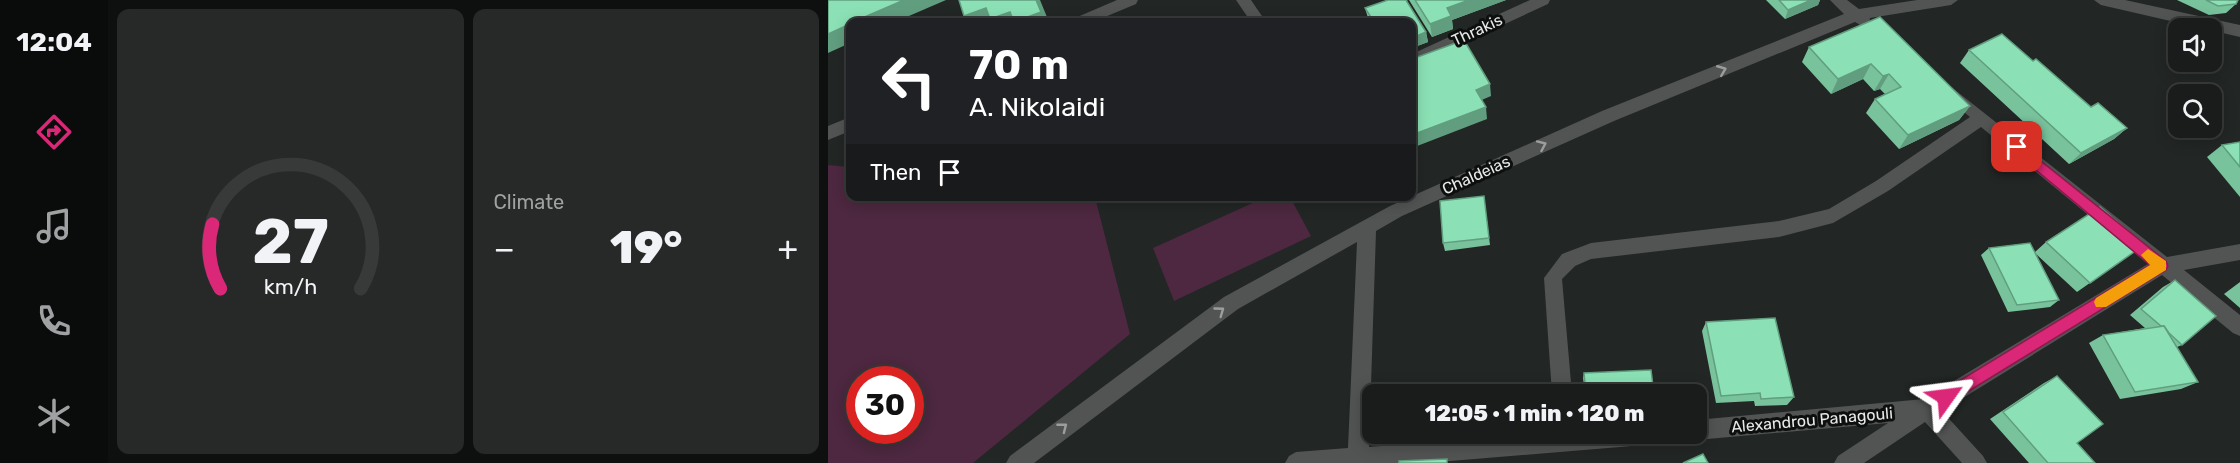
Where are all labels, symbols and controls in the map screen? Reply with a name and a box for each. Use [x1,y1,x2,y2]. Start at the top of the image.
street label: Thrakis [1449,10,1505,50]
map controls [2168,18,2222,138]
button: sound [2168,18,2222,72]
text: 12:04 [16,26,92,58]
text: 70 m [969,40,1069,90]
icon: left [870,42,948,120]
one-way arrow [1715,65,1726,77]
button: search [2168,84,2222,138]
text: A. Nikolaidi [969,91,1105,123]
icon: directions [33,111,75,153]
pin [1991,121,2042,172]
icon: arrive [2000,130,2033,163]
one-way arrow [1536,140,1547,152]
street label: Chaldeias [1439,152,1513,198]
icon: arrive [933,156,966,189]
text: Then [870,159,921,186]
text: Climate [494,190,564,214]
icon: music [33,205,75,247]
text: 27 [252,205,328,279]
text: 19° [610,221,682,274]
text: − [494,229,515,268]
text: + [777,229,798,268]
text: km/h [263,274,317,299]
icon: phone [33,300,75,342]
one-way arrow [1213,307,1224,318]
position arrow [1914,365,1978,429]
speed limit sign: 30 [846,366,924,444]
icon: climate [33,395,75,437]
text: 12:05 · 1 min · 120 m [1425,400,1644,427]
street label: Alexandrou Panagouli [1730,403,1894,437]
one-way arrow [1056,424,1067,435]

